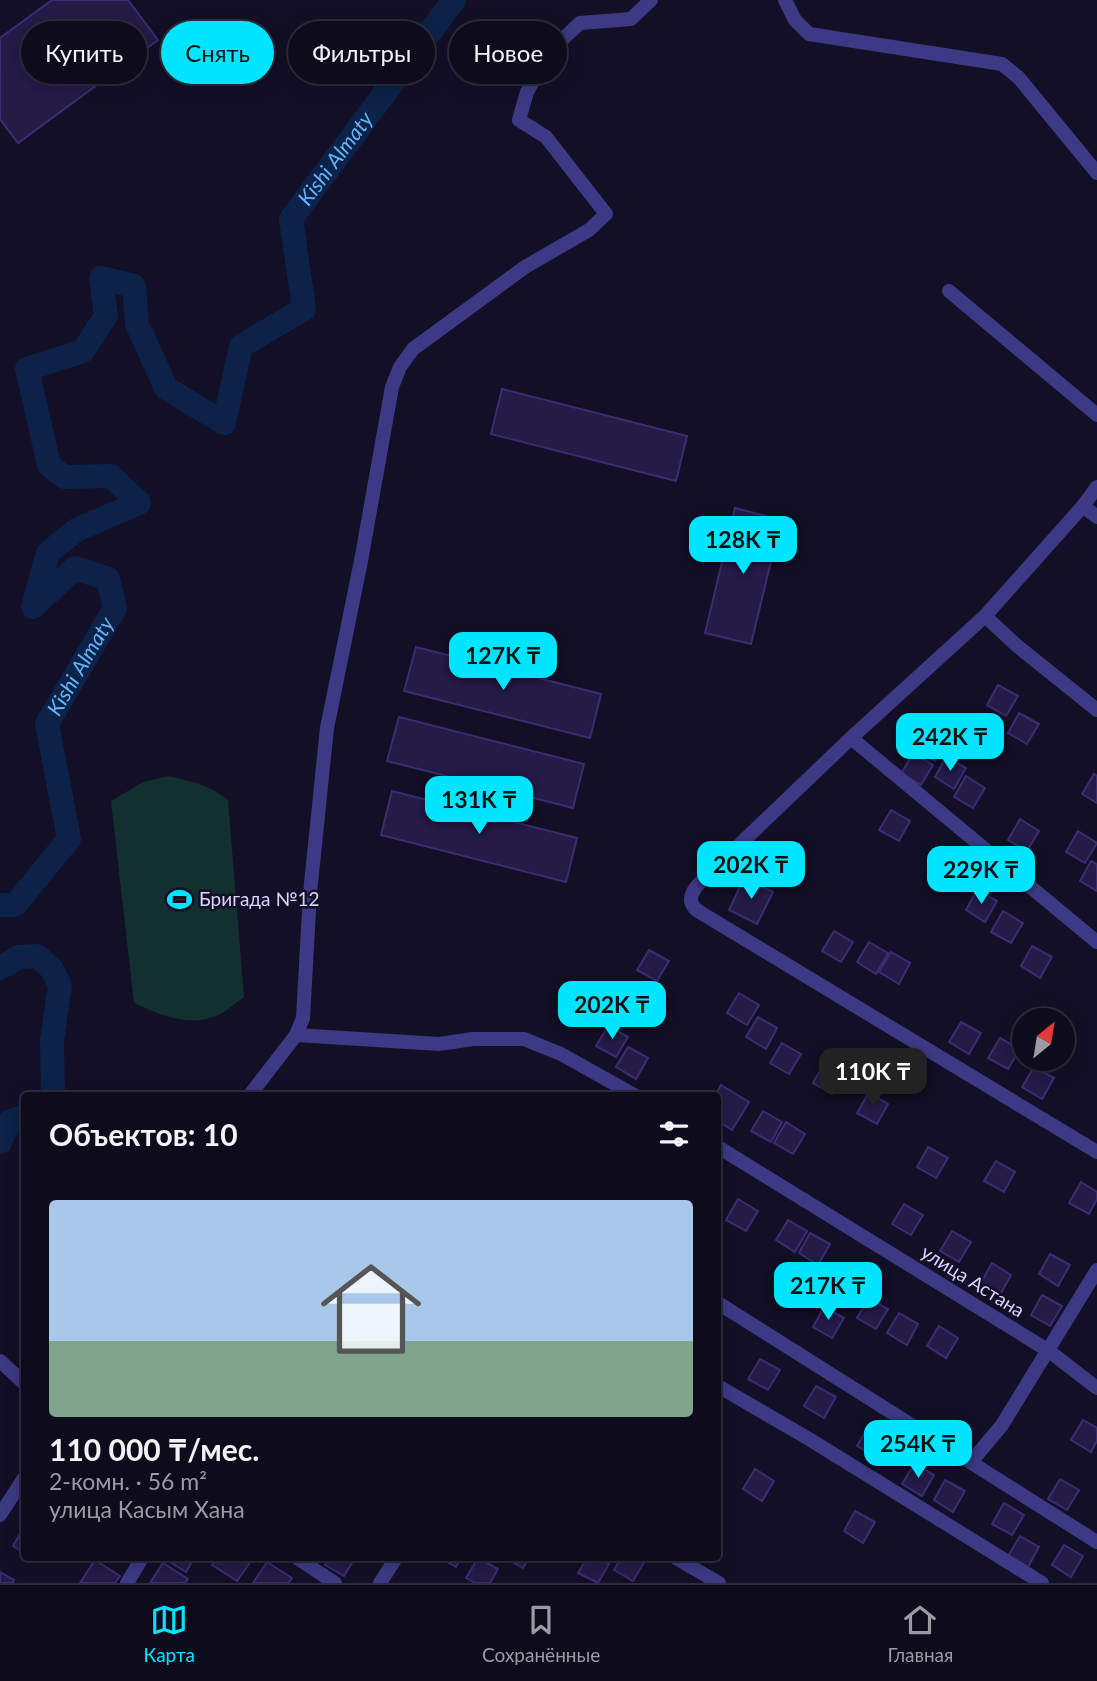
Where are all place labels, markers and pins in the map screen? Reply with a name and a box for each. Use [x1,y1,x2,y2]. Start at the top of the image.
pin: 128K ₸ [686,516,800,576]
pin: 127K ₸ [446,632,560,692]
pin: 242K ₸ [893,714,1007,773]
pin: 131K ₸ [422,776,536,836]
pin: 202K ₸ [694,842,808,901]
pin: 229K ₸ [924,846,1038,906]
sports icon: Бригада №12 [165,885,193,913]
place label: Бригада №12 [199,887,319,910]
pin: 202K ₸ [555,982,669,1041]
pin: 110K ₸ [816,1048,930,1108]
pin: 217K ₸ [771,1262,885,1322]
pin: 254K ₸ [861,1420,975,1480]

